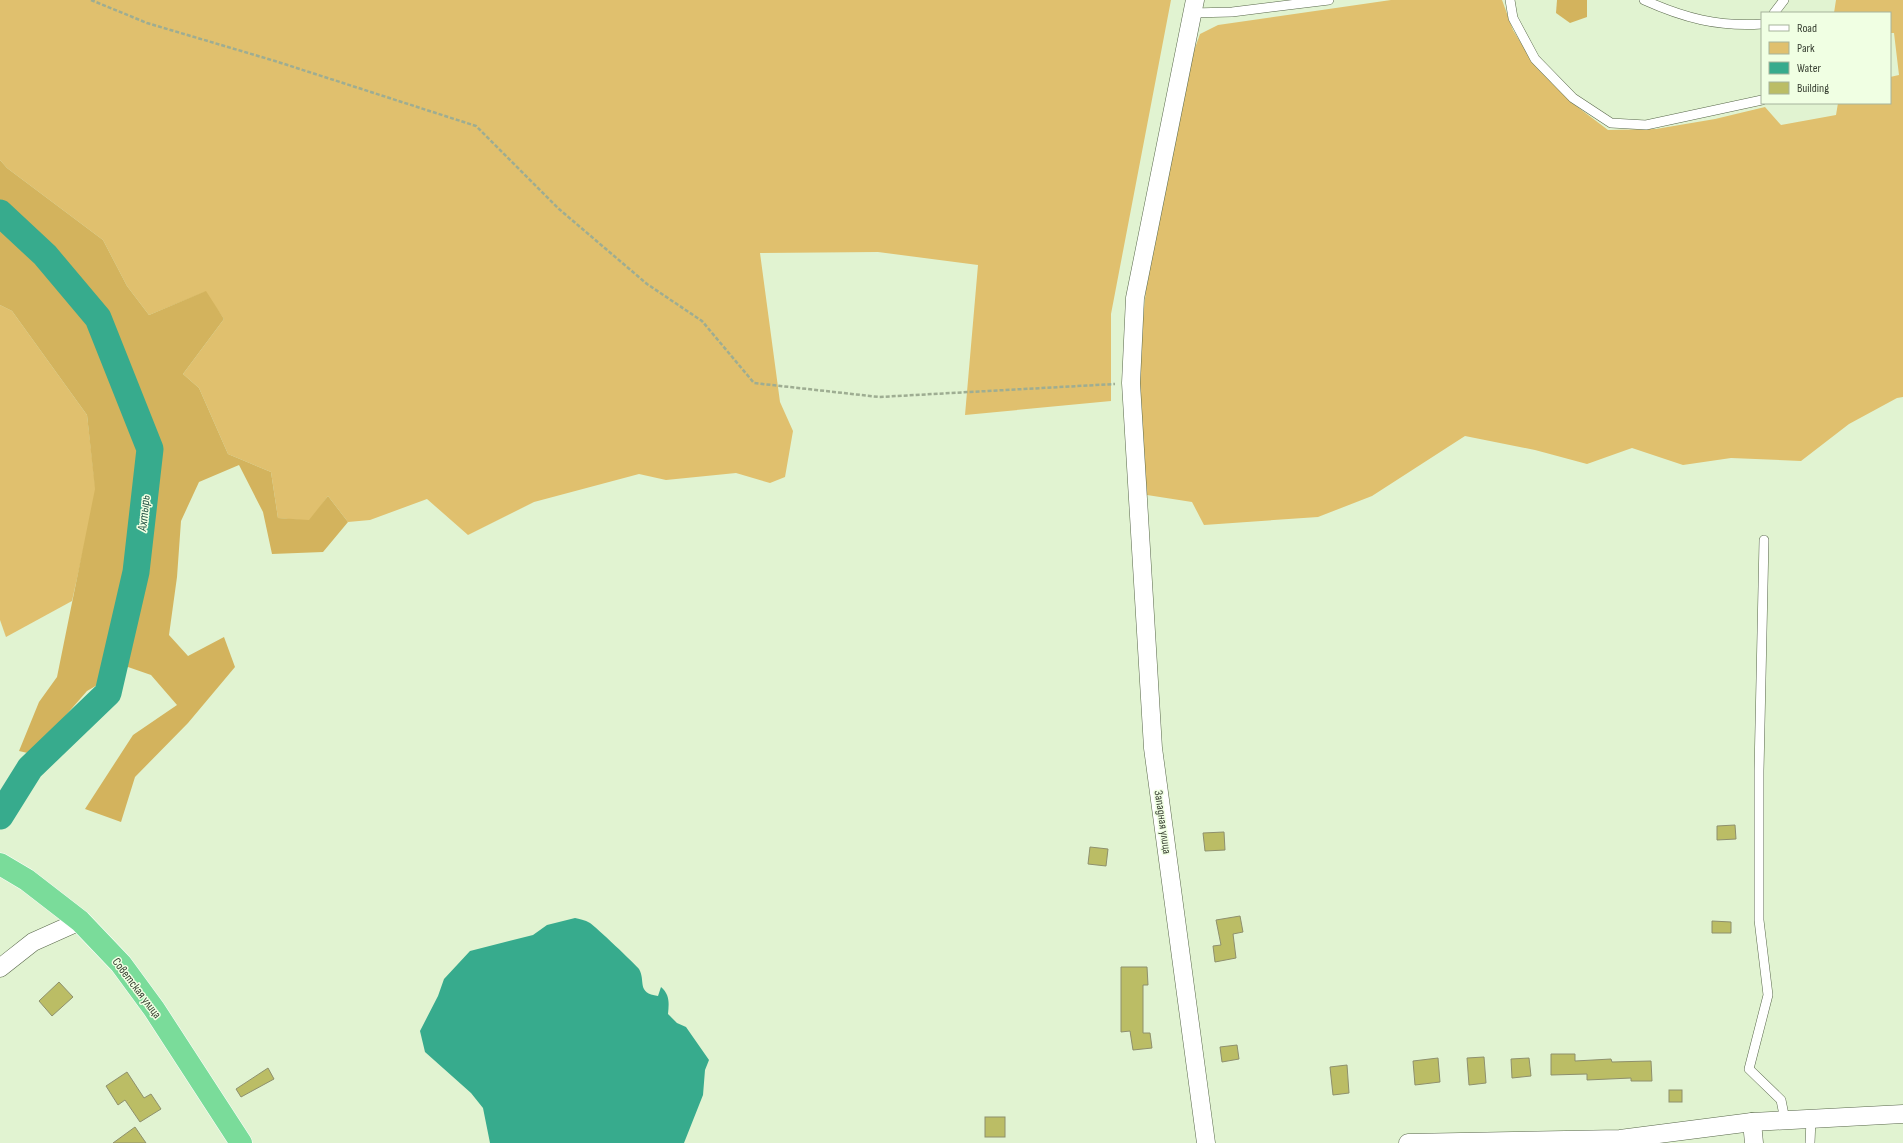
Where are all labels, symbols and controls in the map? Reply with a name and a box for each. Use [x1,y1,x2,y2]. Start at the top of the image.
legend [1761,12,1891,104]
text: Road [1797,21,1817,36]
text: Park [1797,41,1815,56]
text: Water [1797,61,1821,76]
text: Building [1797,81,1829,96]
water label: Ахтырь [134,494,154,533]
street label: Западная улица [1151,789,1174,855]
street label: Советская улица [109,955,165,1022]

